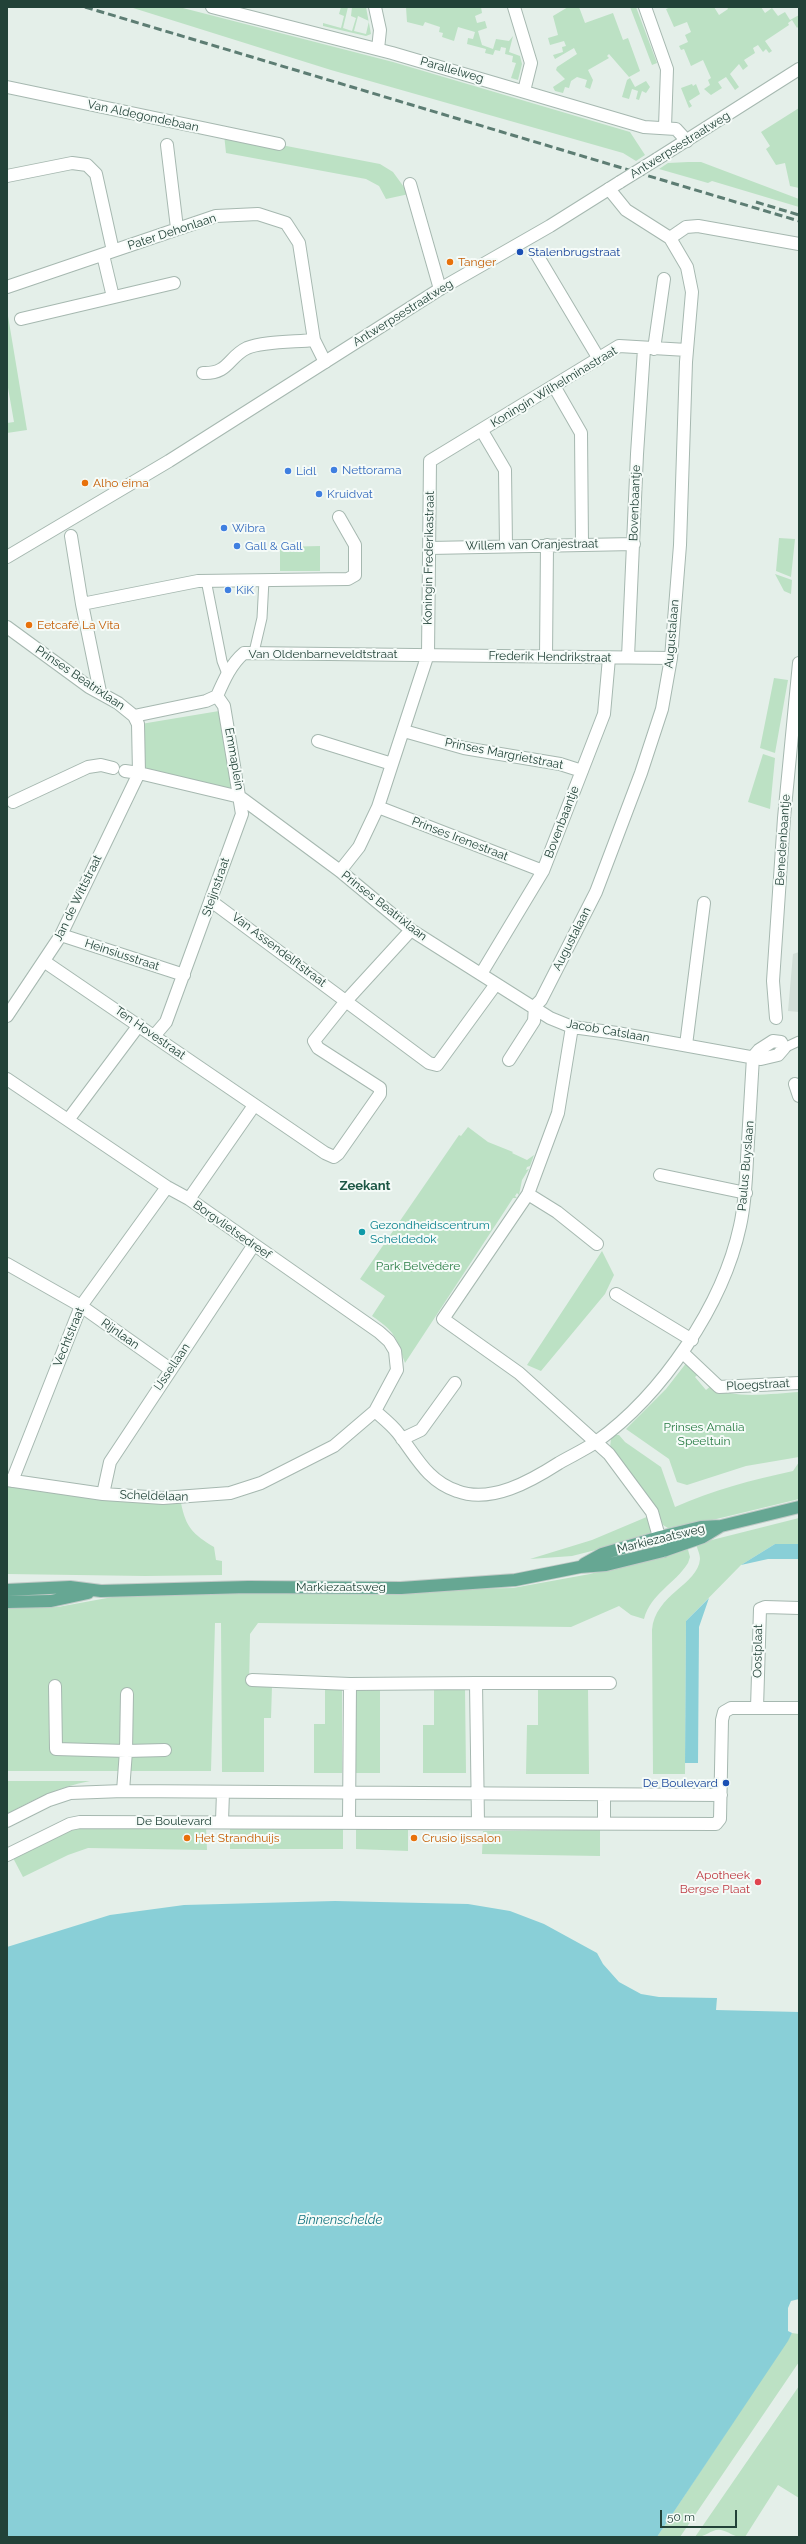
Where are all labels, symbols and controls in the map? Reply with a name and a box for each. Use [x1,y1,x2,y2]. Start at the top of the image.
street label: Parallelweg [419,54,485,86]
street label: Van Aldegondebaan [86,97,200,135]
street label: Antwerpsestraatweg [627,108,733,182]
street label: Pater Dehonlaan [126,211,218,253]
place label: Stalenbrugstraat [528,245,620,259]
marker: Stalenbrugstraat [515,247,525,257]
place label: Tanger [458,255,496,269]
marker: Tanger [445,257,455,267]
street label: Antwerpsestraatweg [350,276,456,350]
street label: Koningin Wilhelminastraat [488,343,620,431]
place label: Nettorama [342,463,402,477]
place label: Lidl [296,464,316,478]
marker: Nettorama [329,465,339,475]
street label: Bovenbaantje [626,465,644,541]
marker: Lidl [283,466,293,476]
place label: Alho eima [93,476,149,490]
marker: Alho eima [80,478,90,488]
place label: Kruidvat [327,487,373,501]
marker: Kruidvat [314,489,324,499]
street label: Koningin Frederikastraat [421,491,437,625]
place label: Wibra [232,521,265,535]
marker: Wibra [219,523,229,533]
street label: Willem van Oranjestraat [465,537,599,553]
place label: Gall & Gall [245,539,302,553]
marker: Gall & Gall [232,541,242,551]
place label: KiK [236,583,254,597]
marker: KiK [223,585,233,595]
street label: Augustalaan [662,599,682,669]
place label: Eetcafé La Vita [37,618,120,632]
marker: Eetcafé La Vita [24,620,34,630]
street label: Prinses Beatrixlaan [33,643,127,713]
street label: Van Oldenbarneveldtstraat [249,647,397,661]
street label: Frederik Hendrikstraat [488,649,612,665]
street label: Emmaplein [221,727,247,791]
street label: Prinses Margrietstraat [444,735,564,773]
street label: Bovenbaantje [542,784,582,860]
street label: Benedenbaantje [773,794,793,886]
street label: Prinses Irenestraat [410,814,510,864]
street label: Jan de Wittstraat [51,853,105,943]
street label: Steijnstraat [199,856,233,918]
street label: Prinses Beatrixlaan [338,868,430,944]
street label: Augustalaan [550,905,594,973]
street label: Van Assendelftstraat [229,910,329,990]
street label: Heinsiusstraat [83,936,161,974]
street label: Ten Hovestraat [112,1003,188,1063]
street label: Jacob Catslaan [565,1017,651,1045]
street label: Paulus Buyslaan [735,1120,757,1212]
district label: Zeekant [339,1178,391,1194]
street label: Borgvlietsedreef [190,1198,274,1262]
place label: Gezondheidscentrum Scheldedok [370,1218,490,1246]
marker: Gezondheidscentrum Scheldedok [357,1227,367,1237]
park label: Park Belvédère [376,1259,460,1273]
street label: Vechtstraat [51,1305,87,1369]
street label: Rijnlaan [98,1316,142,1352]
street label: IJssellaan [151,1341,193,1393]
street label: Ploegstraat [726,1376,790,1394]
park label: Prinses Amalia Speeltuin [663,1420,745,1448]
street label: Scheldelaan [119,1488,189,1504]
street label: Markiezaatsweg [616,1521,706,1557]
street label: Markiezaatsweg [296,1580,386,1594]
street label: Oostplaat [750,1624,766,1678]
place label: De Boulevard [643,1776,718,1790]
marker: De Boulevard [721,1778,731,1788]
street label: De Boulevard [136,1814,212,1828]
place label: Het Strandhuijs [195,1831,279,1845]
place label: Crusio ijssalon [422,1831,501,1845]
marker: Het Strandhuijs [182,1833,192,1843]
marker: Crusio ijssalon [409,1833,419,1843]
place label: Apotheek Bergse Plaat [680,1868,750,1896]
marker: Apotheek Bergse Plaat [753,1877,763,1887]
water label: Binnenschelde [297,2212,383,2228]
scale bar [662,2502,739,2528]
text: 50 m [667,2510,695,2524]

